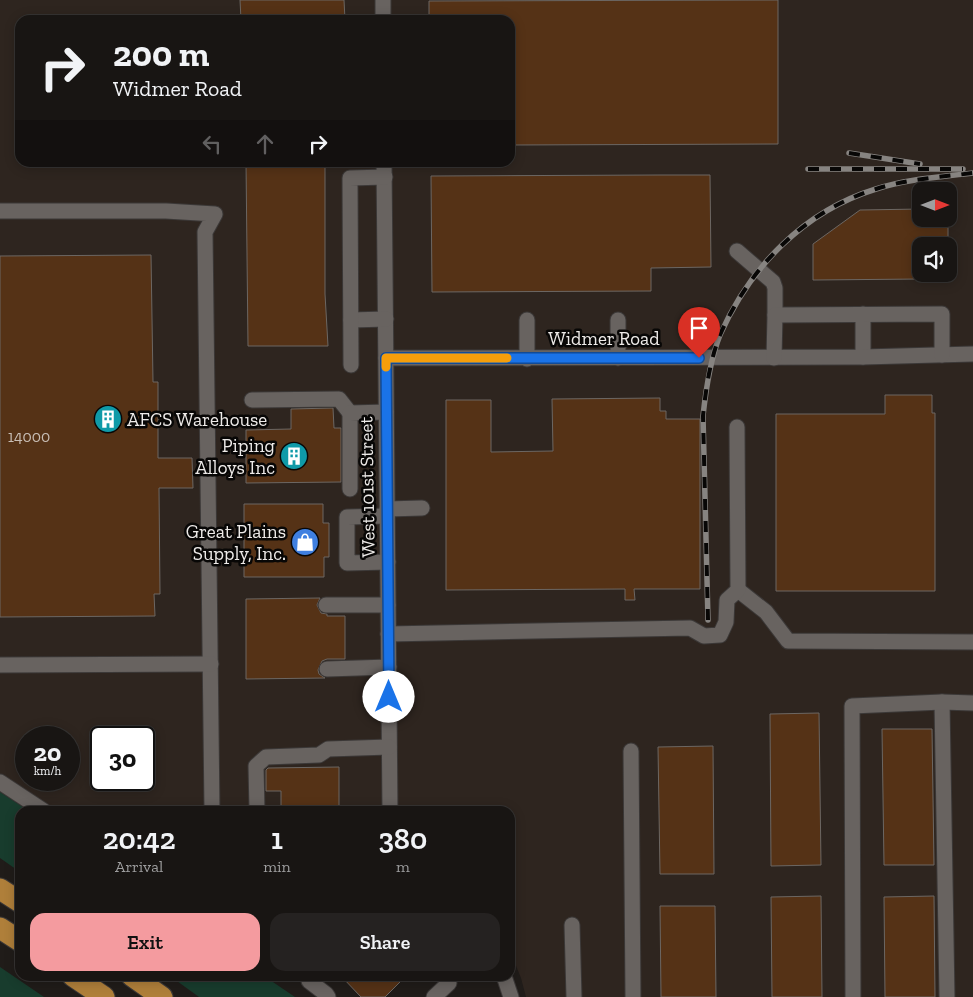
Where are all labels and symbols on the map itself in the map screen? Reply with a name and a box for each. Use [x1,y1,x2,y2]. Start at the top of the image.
north arrow [912,182,958,228]
pin [678,307,720,358]
street label: Widmer Road [548,327,660,350]
building icon: AFCS Warehouse [93,404,123,434]
place label: AFCS Warehouse [127,408,267,431]
street label: West 101st Street [354,416,380,558]
house number: 14000 [8,427,50,446]
place label: Piping Alloys Inc [195,434,276,479]
building icon: Piping Alloys Inc [279,441,309,471]
place label: Great Plains Supply, Inc. [186,520,286,565]
shop icon: Great Plains Supply, Inc. [290,527,320,557]
position arrow [362,670,414,722]
speed limit sign: 30 [90,726,155,791]

